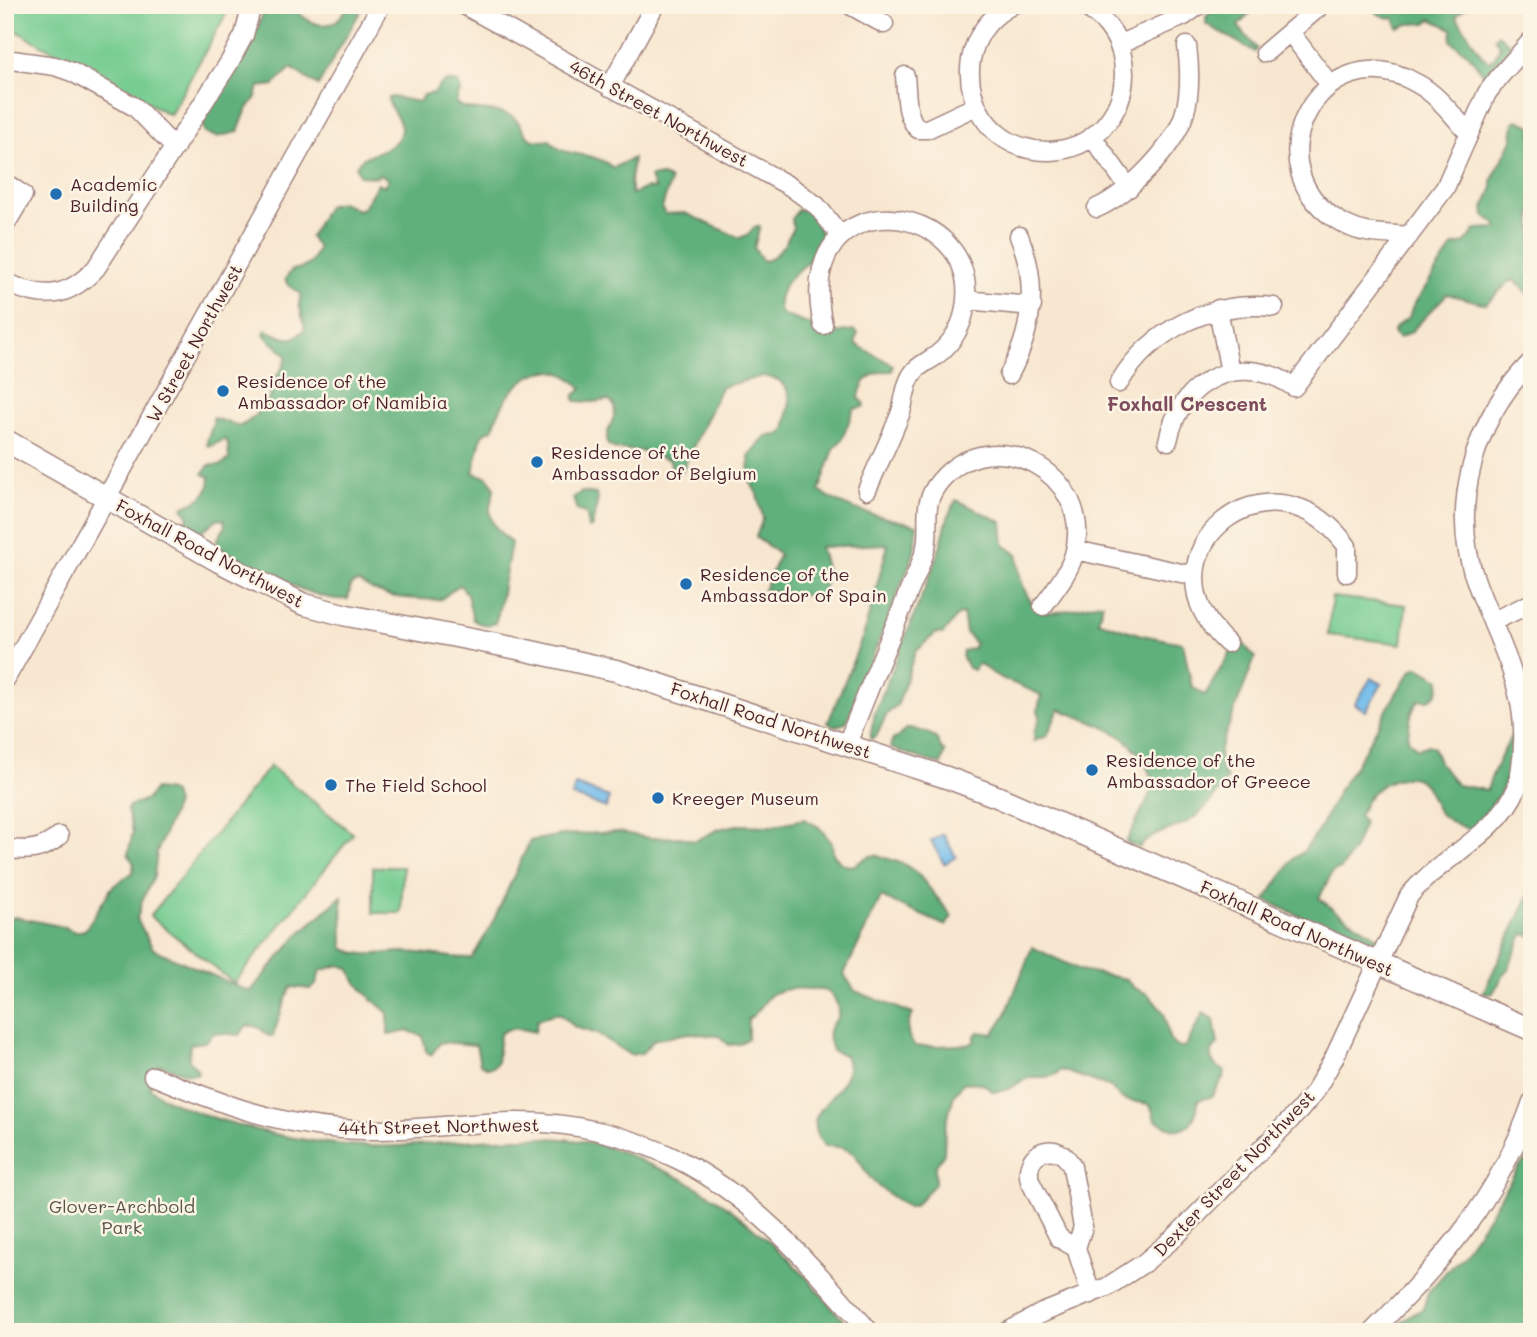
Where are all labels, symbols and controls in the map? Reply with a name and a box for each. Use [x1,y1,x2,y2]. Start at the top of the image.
street label: 46th Street Northwest [565,54,753,172]
place label: Academic Building [70,172,157,217]
marker: Academic Building [48,186,64,202]
street label: W Street Northwest [140,260,248,426]
place label: Residence of the Ambassador of Namibia [237,369,448,414]
marker: Residence of the Ambassador of Namibia [215,383,231,399]
district label: Foxhall Crescent [1107,391,1267,416]
place label: Residence of the Ambassador of Belgium [551,440,757,485]
marker: Residence of the Ambassador of Belgium [529,454,545,470]
street label: Foxhall Road Northwest [112,493,308,613]
place label: Residence of the Ambassador of Spain [700,562,886,607]
marker: Residence of the Ambassador of Spain [678,576,694,592]
street label: Foxhall Road Northwest [668,676,874,764]
place label: Residence of the Ambassador of Greece [1106,748,1311,793]
marker: Residence of the Ambassador of Greece [1084,762,1100,778]
place label: The Field School [345,773,487,797]
marker: The Field School [323,777,339,793]
place label: Kreeger Museum [672,786,819,810]
marker: Kreeger Museum [650,790,666,806]
street label: Foxhall Road Northwest [1196,874,1398,982]
street label: Dexter Street Northwest [1148,1085,1320,1261]
street label: 44th Street Northwest [338,1112,540,1140]
park label: Glover-Archbold Park [49,1194,195,1239]

